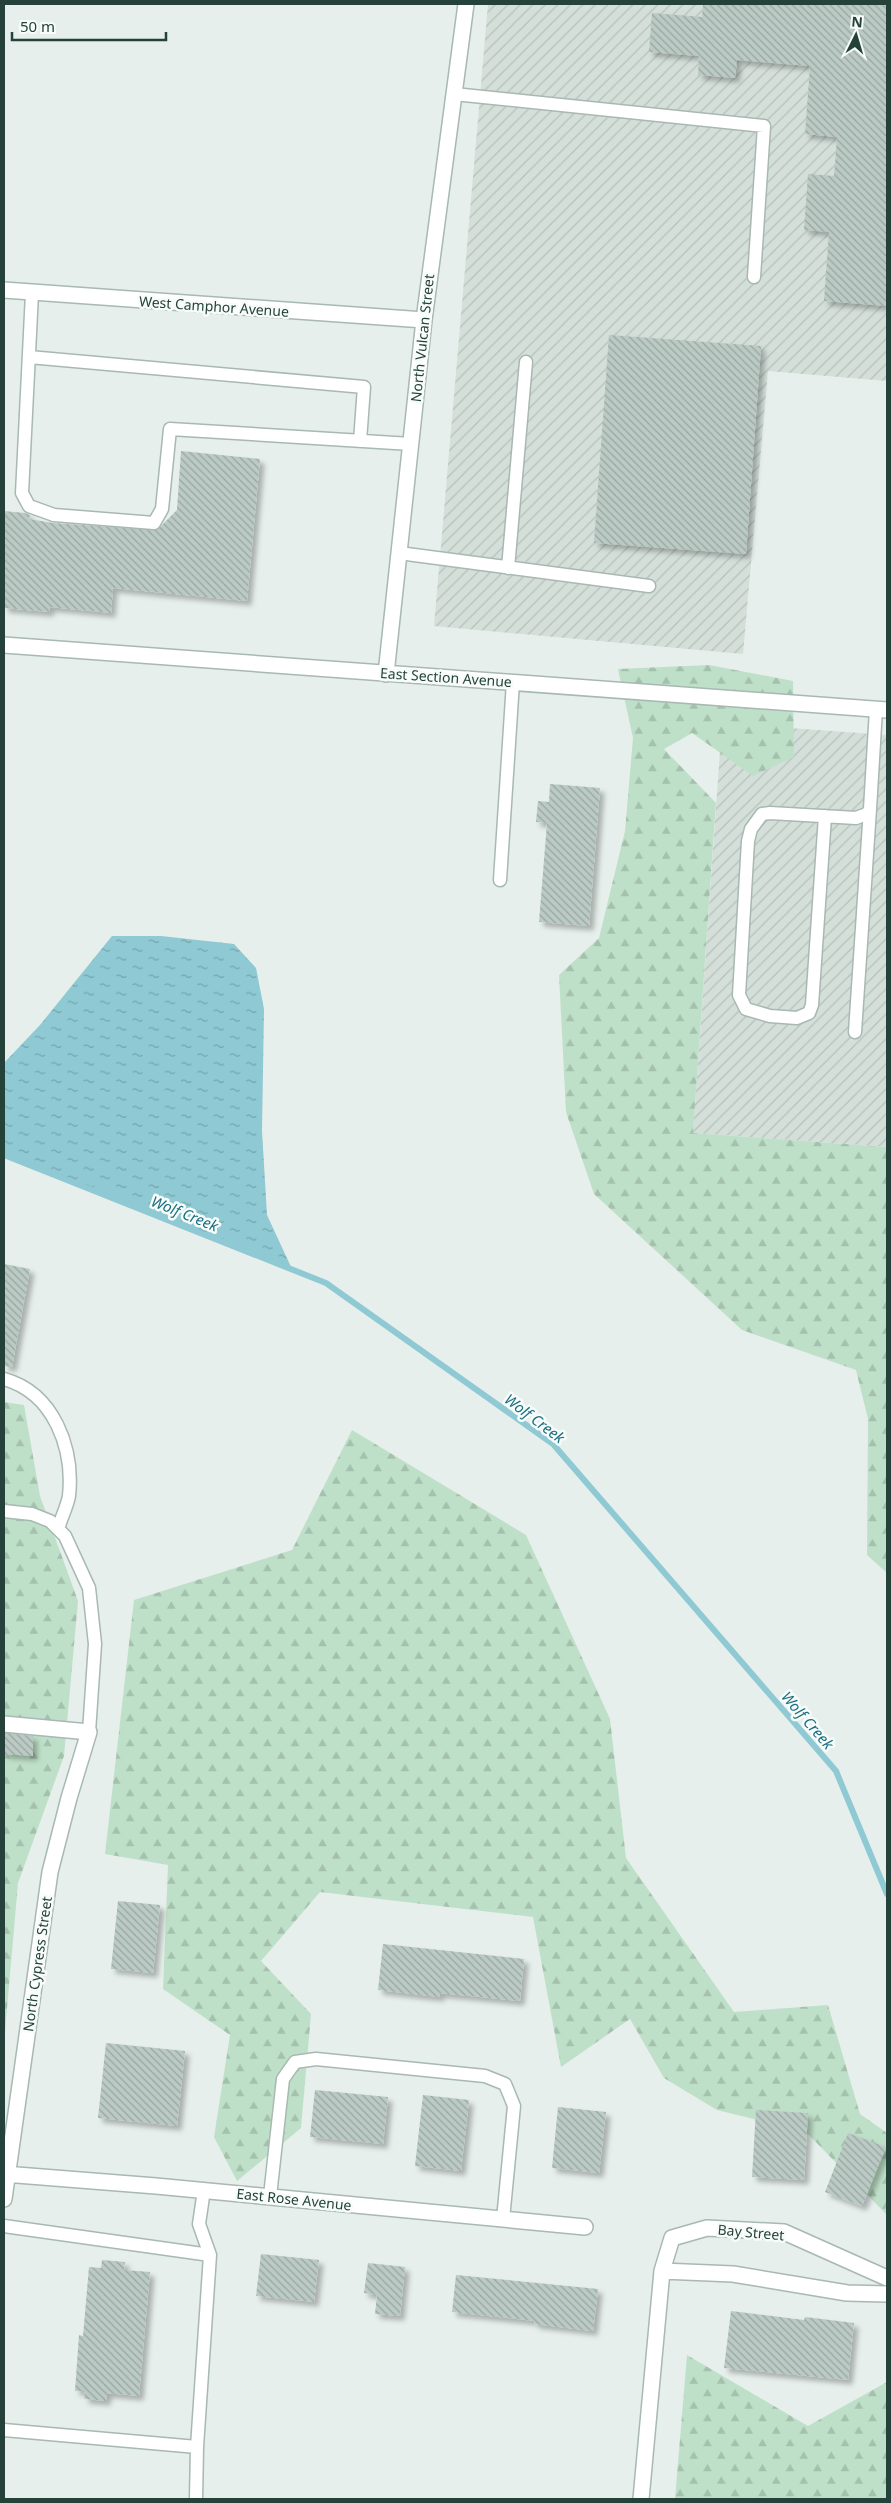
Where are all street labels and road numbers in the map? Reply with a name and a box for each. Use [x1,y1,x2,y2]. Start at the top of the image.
street label: North Vulcan Street [406,273,438,403]
street label: West Camphor Avenue [138,291,290,321]
street label: East Section Avenue [380,663,513,691]
street label: North Cypress Street [18,1895,56,2033]
street label: East Rose Avenue [236,2184,353,2215]
street label: Bay Street [717,2220,785,2244]

